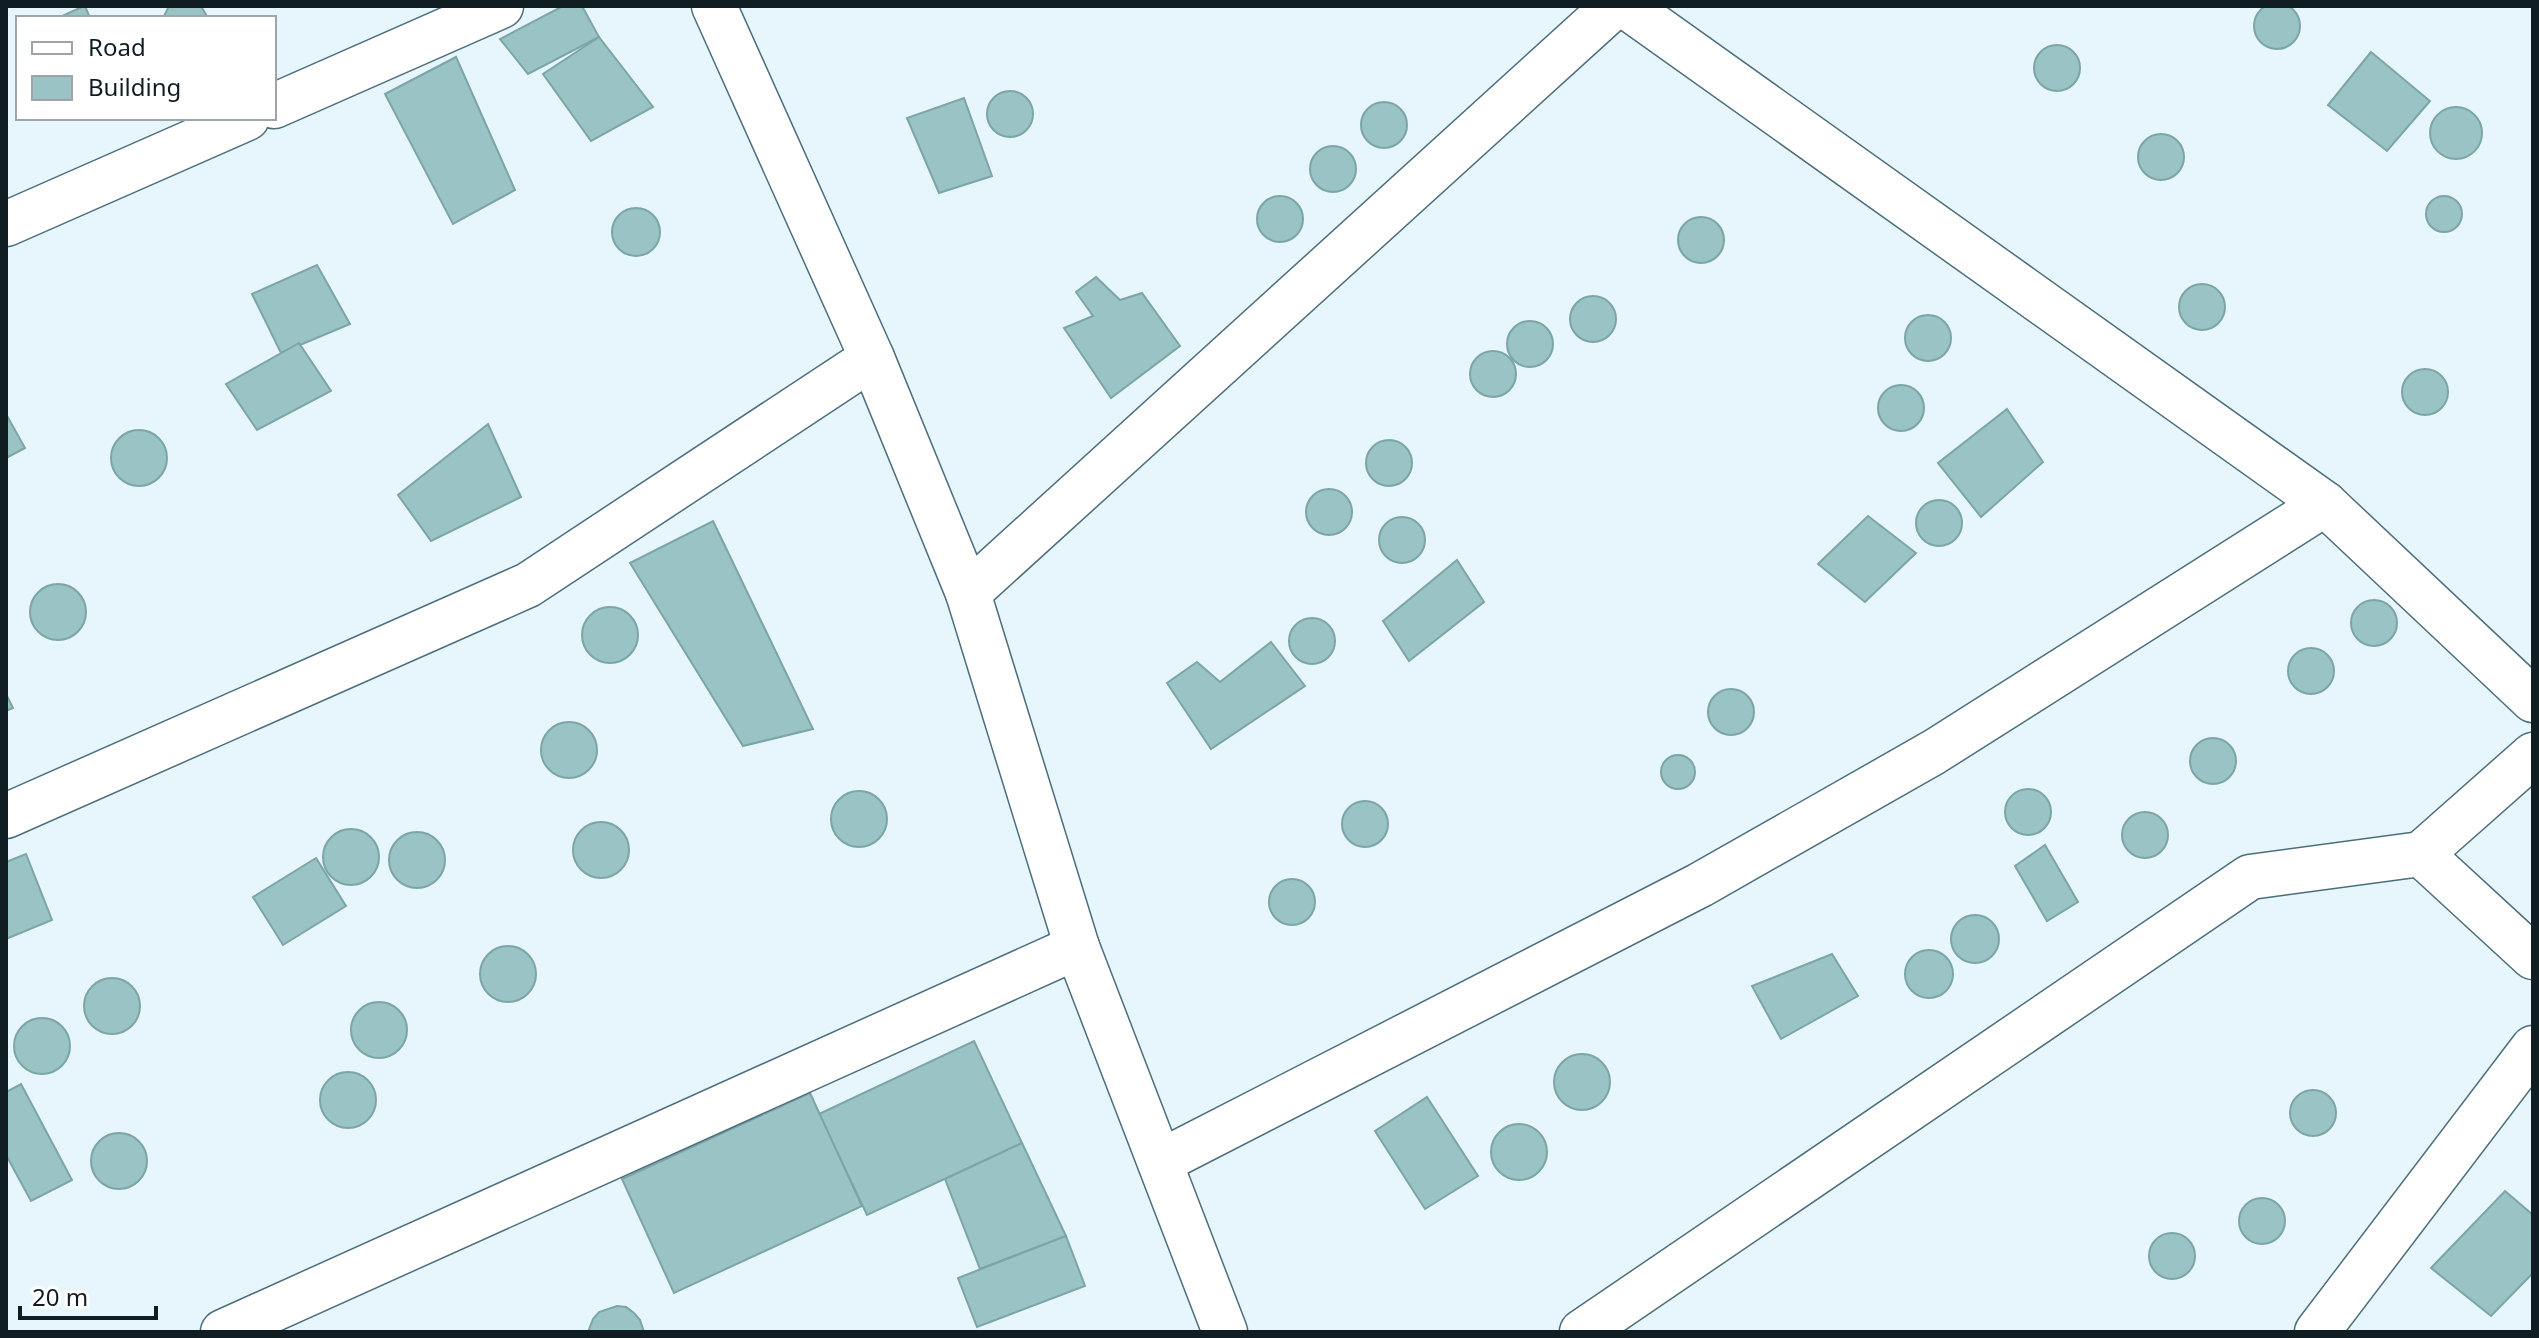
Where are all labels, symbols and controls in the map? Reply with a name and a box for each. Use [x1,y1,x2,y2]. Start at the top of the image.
legend [16,16,276,120]
text: Road [88,30,146,63]
text: Building [88,70,181,103]
scale bar [20,1270,156,1320]
text: 20 m [32,1280,88,1313]

